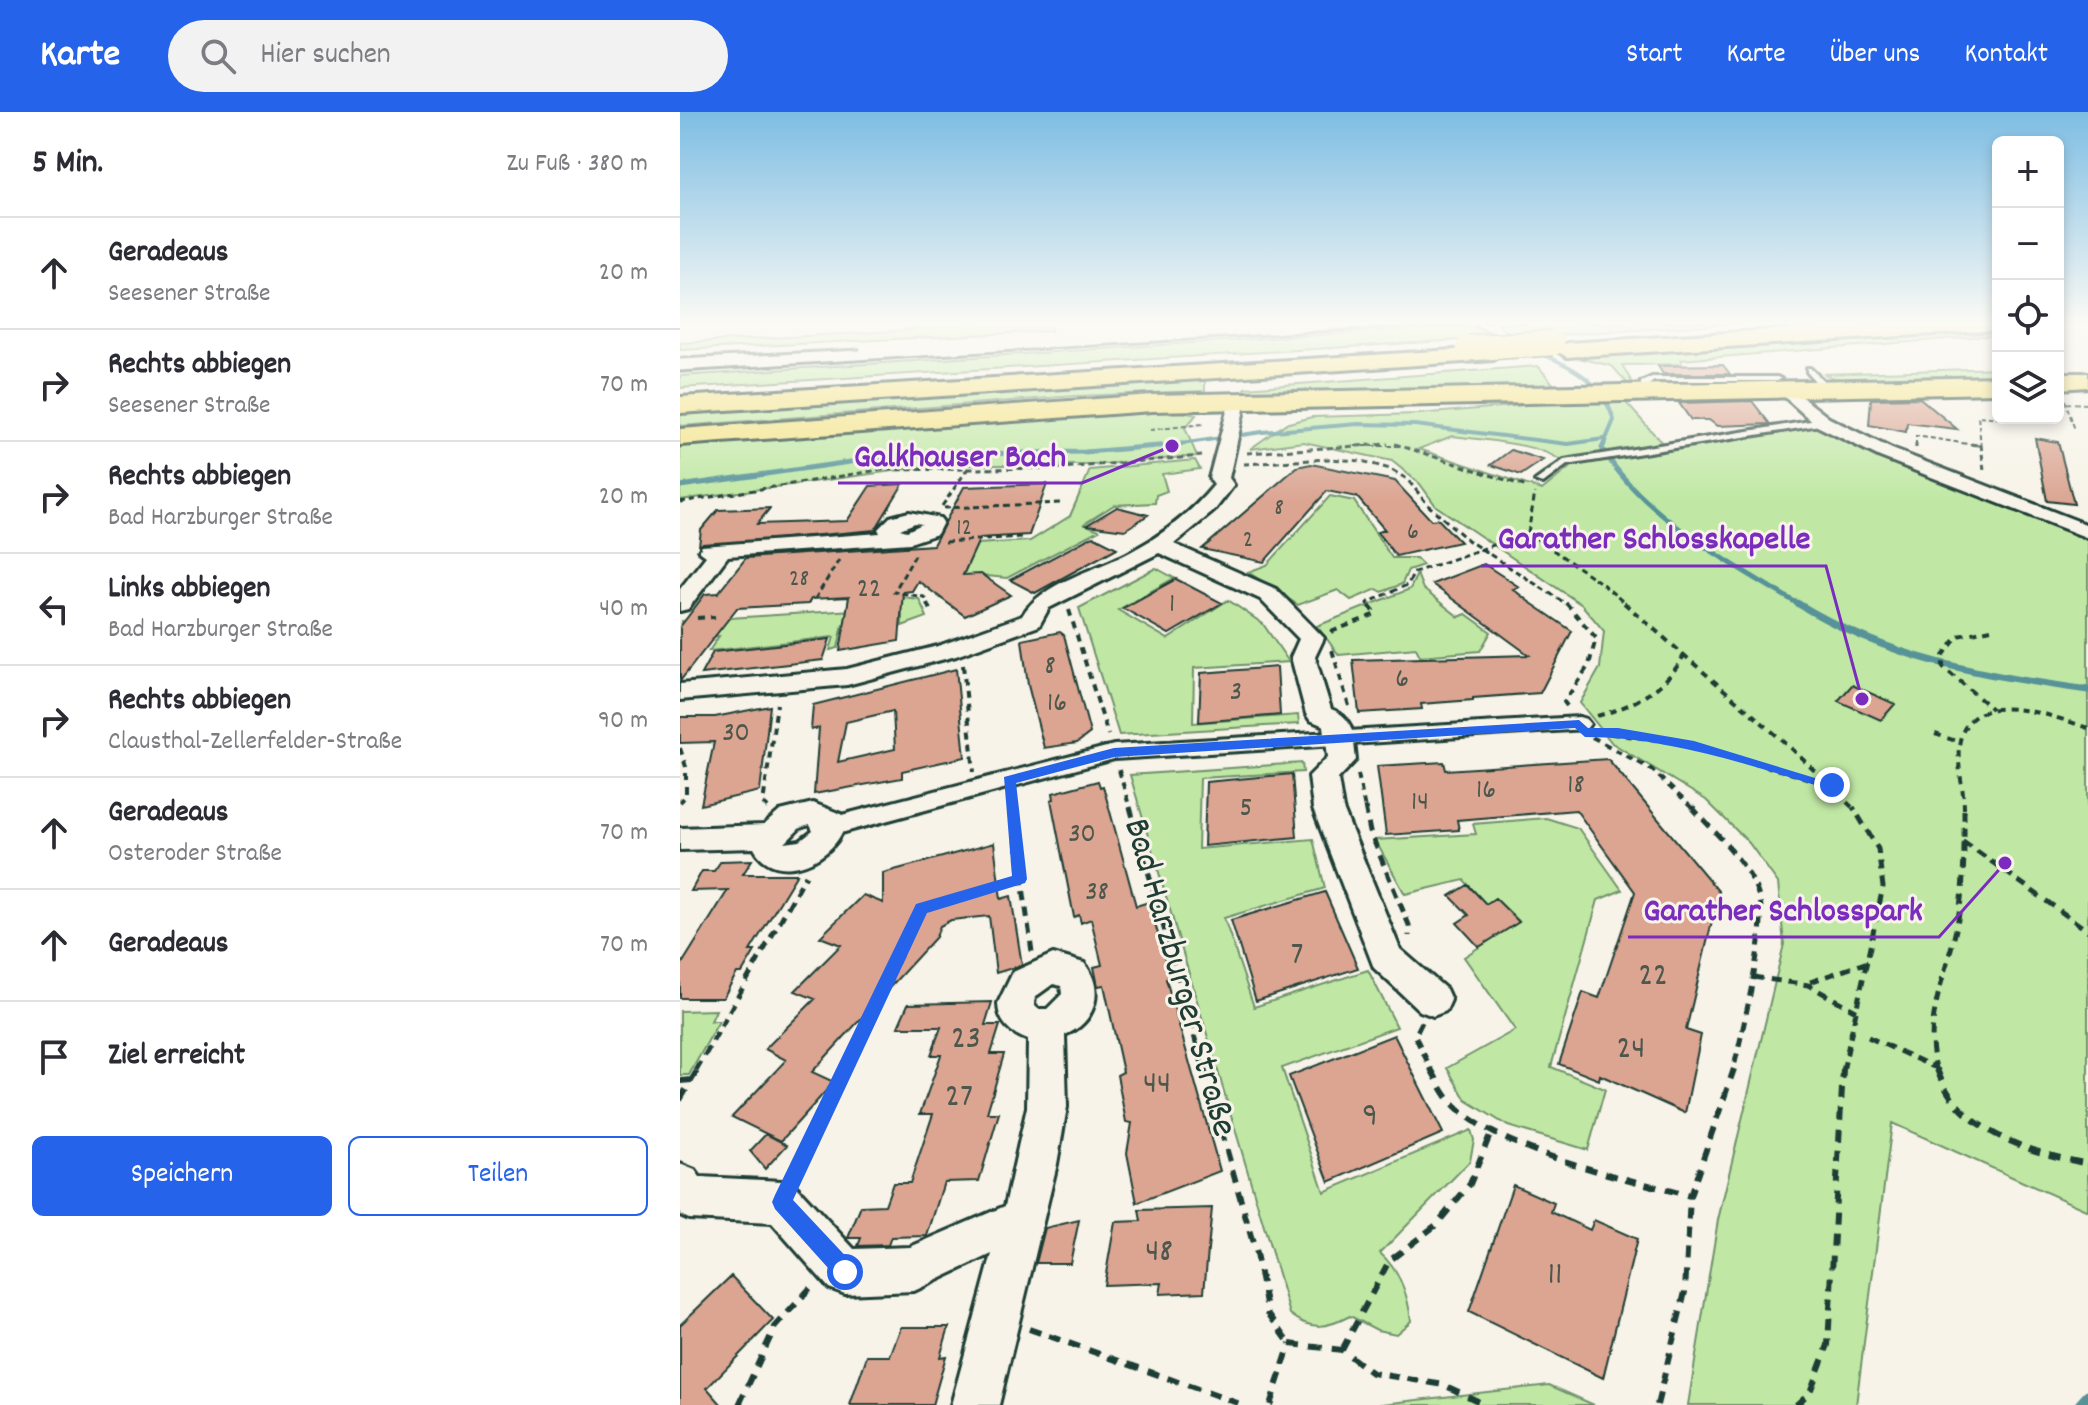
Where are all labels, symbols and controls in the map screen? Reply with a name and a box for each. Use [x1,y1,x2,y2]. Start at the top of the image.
search box [168,20,728,92]
text: Karte [40,29,120,84]
icon: search [196,34,240,78]
text: Hier suchen [260,35,391,78]
text: Start [1626,36,1683,76]
text: Karte [1727,36,1786,76]
text: Über uns [1830,36,1920,76]
text: Kontakt [1964,36,2048,76]
map controls [1992,136,2064,424]
button: + [1992,136,2064,208]
text: 5 Min. [32,140,103,189]
text: Zu Fuß · 380 m [506,146,648,183]
button: − [1992,208,2064,280]
text: Geradeaus [108,233,228,276]
icon: ahead [32,251,76,295]
text: 20 m [599,255,648,292]
text: Seesener Straße [108,276,270,313]
button: locate [1992,280,2064,352]
text: Rechts abbiegen [108,345,291,388]
button: layers [1992,352,2064,424]
icon: right [32,363,76,407]
text: 70 m [600,367,648,404]
text: Seesener Straße [108,388,270,425]
callout: Galkhauser Bach [838,425,1082,483]
text: Galkhauser Bach [854,435,1066,484]
text: Rechts abbiegen [108,457,291,500]
icon: right [32,475,76,519]
text: 20 m [599,479,648,516]
house number: 8 [1274,492,1284,526]
text: Bad Harzburger Straße [108,500,333,537]
callout: Garather Schlosskapelle [1481,508,1826,566]
house number: 12 [956,512,972,546]
house number: 6 [1407,516,1419,550]
text: Garather Schlosskapelle [1498,517,1810,566]
house number: 2 [1243,524,1253,558]
house number: 28 [789,563,809,597]
text: Links abbiegen [108,569,270,612]
house number: 22 [857,571,881,611]
house number: 1 [1169,586,1175,626]
icon: left [32,587,76,631]
text: 40 m [599,591,648,628]
text: Bad Harzburger Straße [108,612,333,649]
house number: 8 [1044,648,1056,688]
house number: 6 [1395,661,1409,701]
house number: 3 [1230,674,1242,714]
text: Rechts abbiegen [108,681,291,724]
house number: 16 [1047,685,1067,725]
icon: right [32,699,76,743]
text: 90 m [598,703,648,740]
house number: 30 [722,715,750,755]
text: Clausthal-Zellerfelder-Straße [108,724,402,761]
house number: 18 [1567,767,1585,807]
route end [1814,767,1850,803]
house number: 16 [1476,772,1496,812]
house number: 14 [1411,784,1429,824]
house number: 5 [1240,790,1252,830]
text: Geradeaus [108,793,228,836]
icon: ahead [32,811,76,855]
street label: Bad Harzburger Straße [1106,812,1250,1144]
text: 70 m [600,815,648,852]
house number: 30 [1068,816,1096,856]
text: Osteroder Straße [108,836,282,873]
house number: 38 [1085,874,1109,914]
callout: Garather Schlosspark [1628,879,1939,937]
text: Garather Schlosspark [1643,889,1923,938]
icon: ahead [32,923,76,967]
text: Geradeaus [108,924,228,967]
text: 70 m [600,927,648,964]
house number: 7 [1290,932,1304,981]
house number: 22 [1638,953,1668,1002]
house number: 23 [951,1016,981,1065]
house number: 24 [1617,1026,1645,1075]
icon: arrive [32,1035,76,1079]
text: Ziel erreicht [108,1036,245,1079]
house number: 44 [1143,1061,1171,1110]
house number: 27 [945,1074,973,1123]
house number: 9 [1362,1093,1378,1142]
button: Speichern [32,1136,332,1216]
button: Teilen [348,1136,648,1216]
house number: 48 [1145,1229,1173,1278]
house number: 11 [1548,1252,1562,1301]
route start [827,1254,863,1290]

